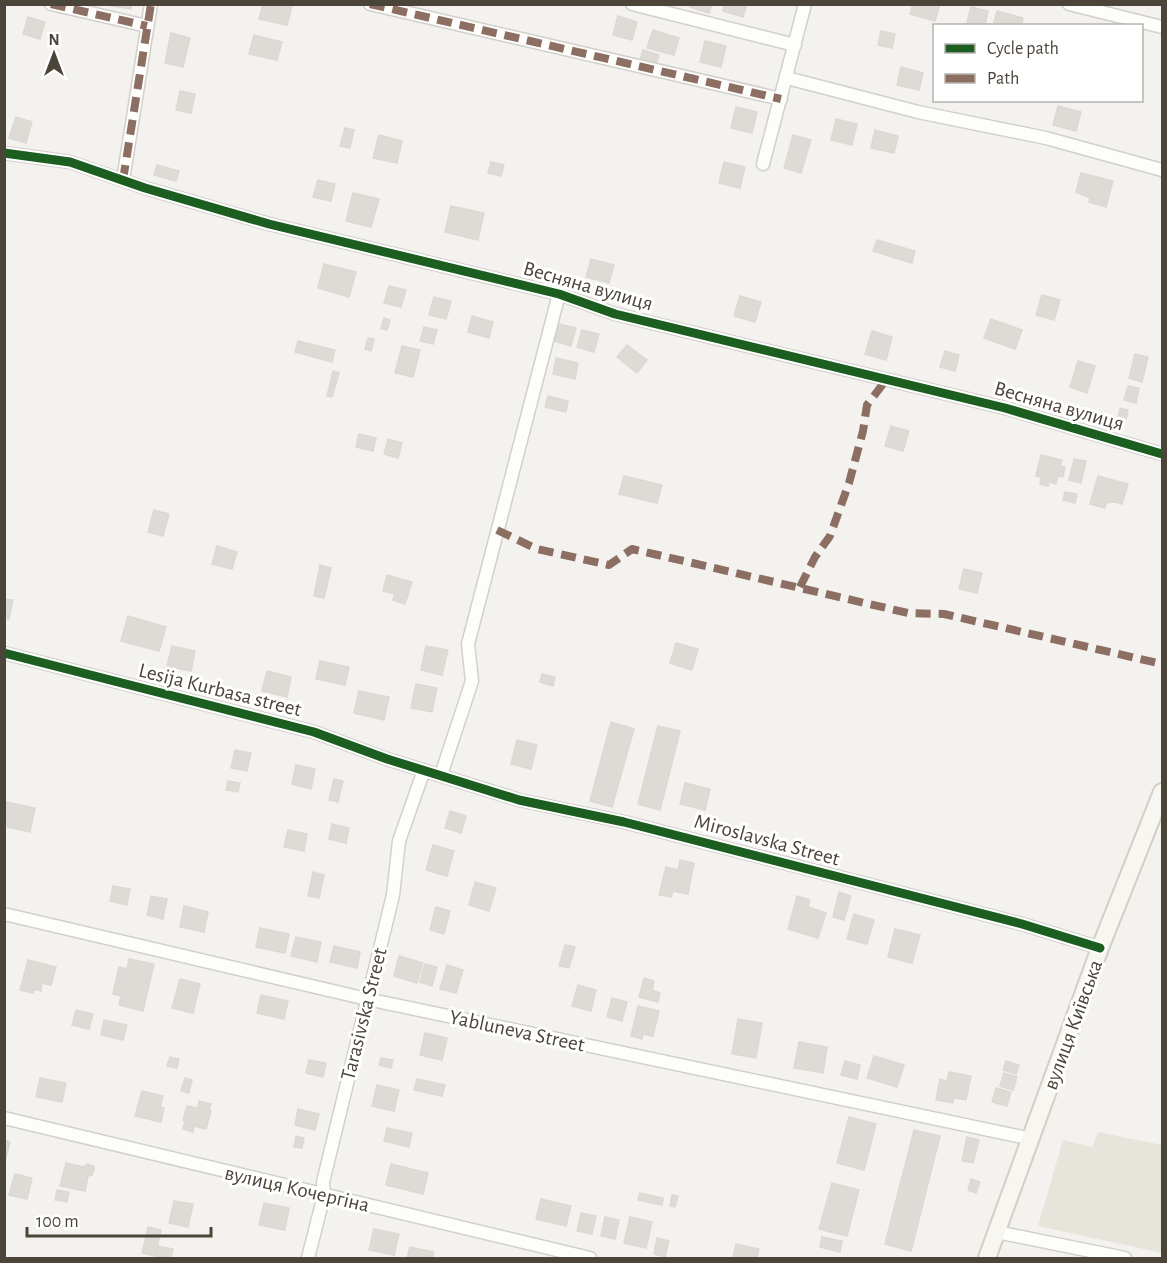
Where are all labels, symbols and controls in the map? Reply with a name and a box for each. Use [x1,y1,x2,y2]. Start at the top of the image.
north arrow [24,24,84,84]
legend [933,24,1143,102]
text: N [48,32,60,48]
text: Cycle path [987,40,1059,58]
text: Path [987,70,1019,88]
street label: Весняна вулиця [521,257,655,315]
street label: Весняна вулиця [992,377,1126,435]
street label: Lesija Kurbasa street [136,660,304,720]
street label: Miroslavska Street [692,811,842,870]
street label: Tarasivska Street [337,945,391,1082]
street label: вулиця Київська [1040,957,1106,1093]
street label: Yabluneva Street [448,1006,587,1056]
street label: вулиця Кочергіна [223,1162,372,1216]
scale bar [27,1200,212,1238]
text: 100 m [36,1213,79,1231]

